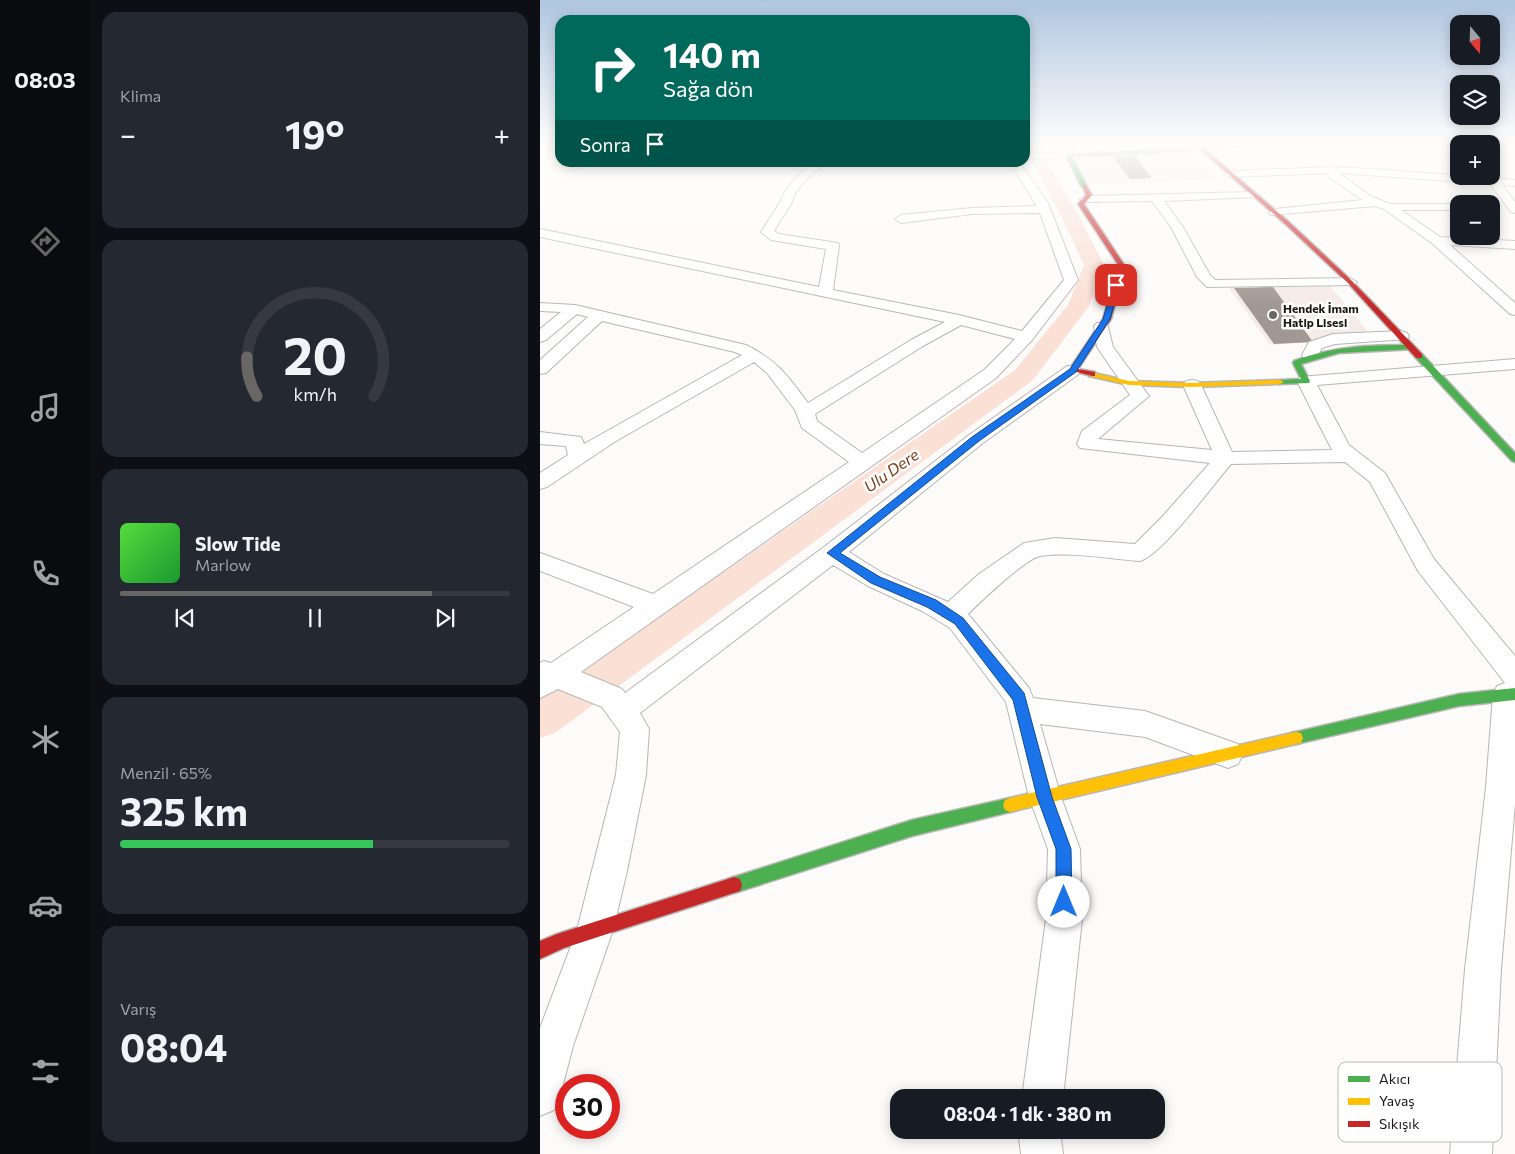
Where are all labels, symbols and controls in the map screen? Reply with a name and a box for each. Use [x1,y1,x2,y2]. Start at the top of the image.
north arrow [1450,15,1500,65]
map controls [1450,15,1500,245]
text: 140 m [663,32,761,75]
icon: right [580,35,645,100]
text: 08:03 [14,66,76,93]
text: Sağa dön [663,75,753,102]
button: layers [1450,75,1500,125]
text: Klima [120,86,161,105]
text: 19° [285,110,345,157]
text: − [120,117,136,151]
text: + [494,117,510,151]
icon: arrive [641,130,669,158]
text: Sonra [580,133,631,156]
button: + [1450,135,1500,185]
button: − [1450,195,1500,245]
icon: directions [28,224,63,259]
pin [1095,264,1137,306]
icon: arrive [1102,271,1130,299]
place label: Hendek İmam Hatip Lisesi [1283,301,1359,329]
marker: Hendek İmam Hatip Lisesi [1267,309,1279,321]
text: 20 [283,322,347,386]
text: km/h [293,383,337,405]
icon: music [28,390,63,425]
water label: Ulu Dere [860,444,923,496]
text: Slow Tide [195,532,281,555]
text: Marlow [195,555,251,574]
icon: phone [28,556,63,591]
icon: previous [171,604,199,632]
icon: pause [301,604,329,632]
icon: next [431,604,459,632]
icon: climate [28,722,63,757]
text: Menzil · 65% [120,763,212,782]
text: 325 km [120,787,248,834]
position arrow [1037,875,1089,927]
icon: car [28,888,63,923]
text: Varış [120,999,156,1018]
text: 08:04 [120,1023,227,1070]
icon: filters [28,1054,63,1089]
legend [1338,1062,1502,1142]
text: Akıcı [1379,1070,1410,1087]
speed limit sign: 30 [555,1074,620,1139]
text: Yavaş [1379,1092,1415,1109]
text: 08:04 · 1 dk · 380 m [943,1102,1112,1125]
text: Sıkışık [1379,1115,1420,1132]

